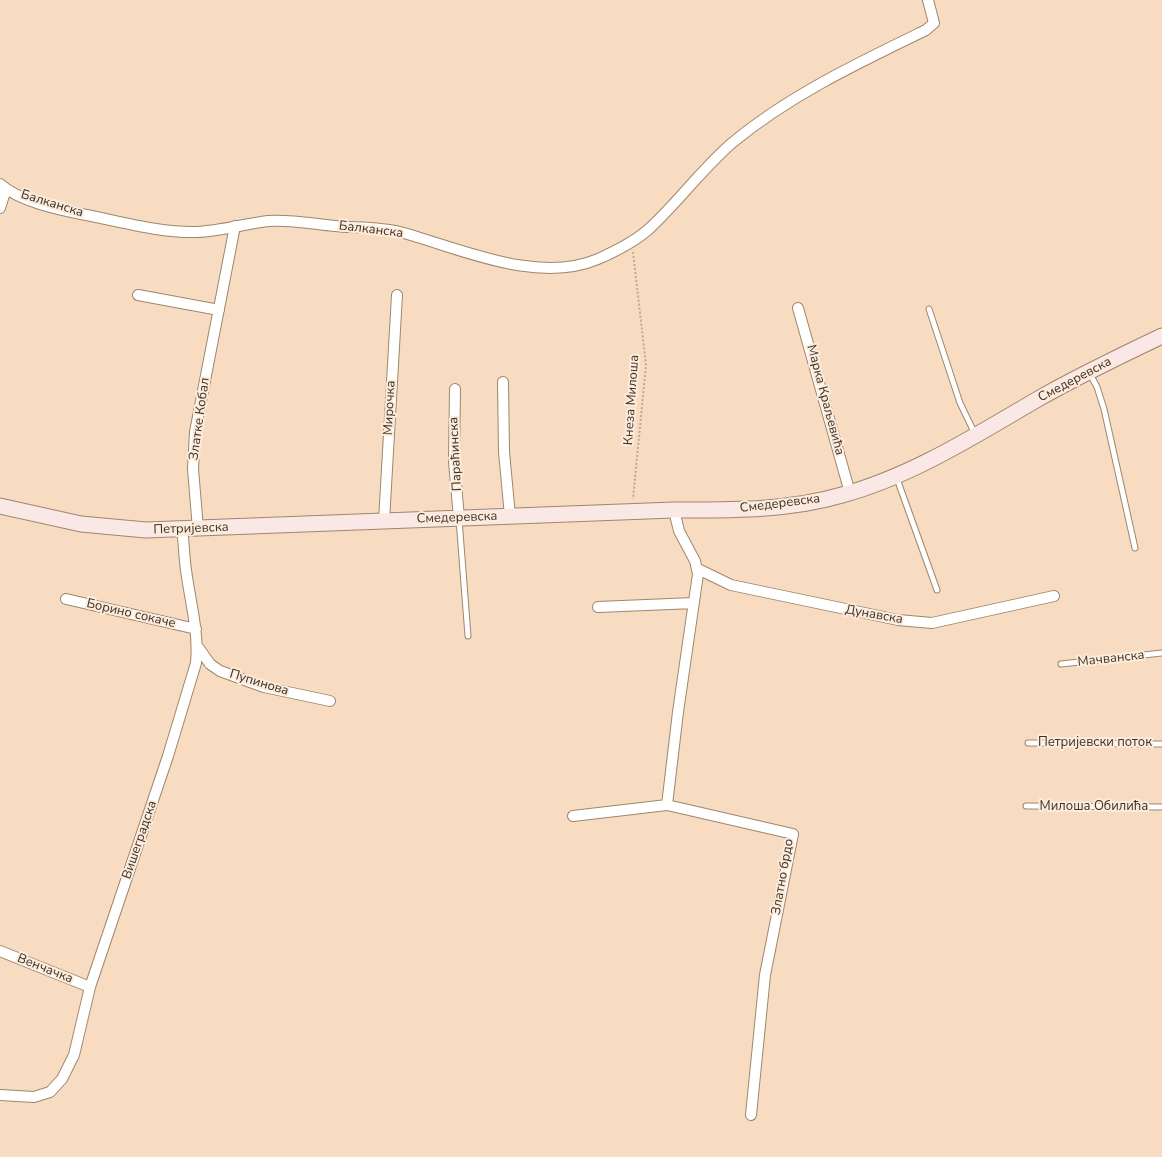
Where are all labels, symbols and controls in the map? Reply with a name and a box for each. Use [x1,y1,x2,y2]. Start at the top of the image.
street label: Балканска [19,187,85,221]
street label: Балканска [338,218,404,242]
street label: Марка Краљевића [803,343,847,457]
street label: Кнеза Милоша [621,354,643,446]
street label: Смедеревска [1036,354,1114,406]
street label: Златке Кобал [186,377,214,461]
street label: Мирочка [381,380,399,436]
street label: Параћинска [446,417,466,491]
street label: Смедеревска [739,491,821,517]
street label: Смедеревска [416,509,498,527]
street label: Петријевска [153,520,229,538]
street label: Борино сокаче [85,596,177,632]
street label: Дунавска [844,602,904,628]
street label: Мачванска [1077,648,1145,670]
street label: Пупинова [228,667,290,699]
street label: Петријевски поток [1038,735,1152,751]
street label: Вишеградска [119,799,161,881]
street label: Милоша Обилића [1040,799,1148,815]
street label: Златно брдо [769,838,797,916]
street label: Венчачка [15,951,75,987]

